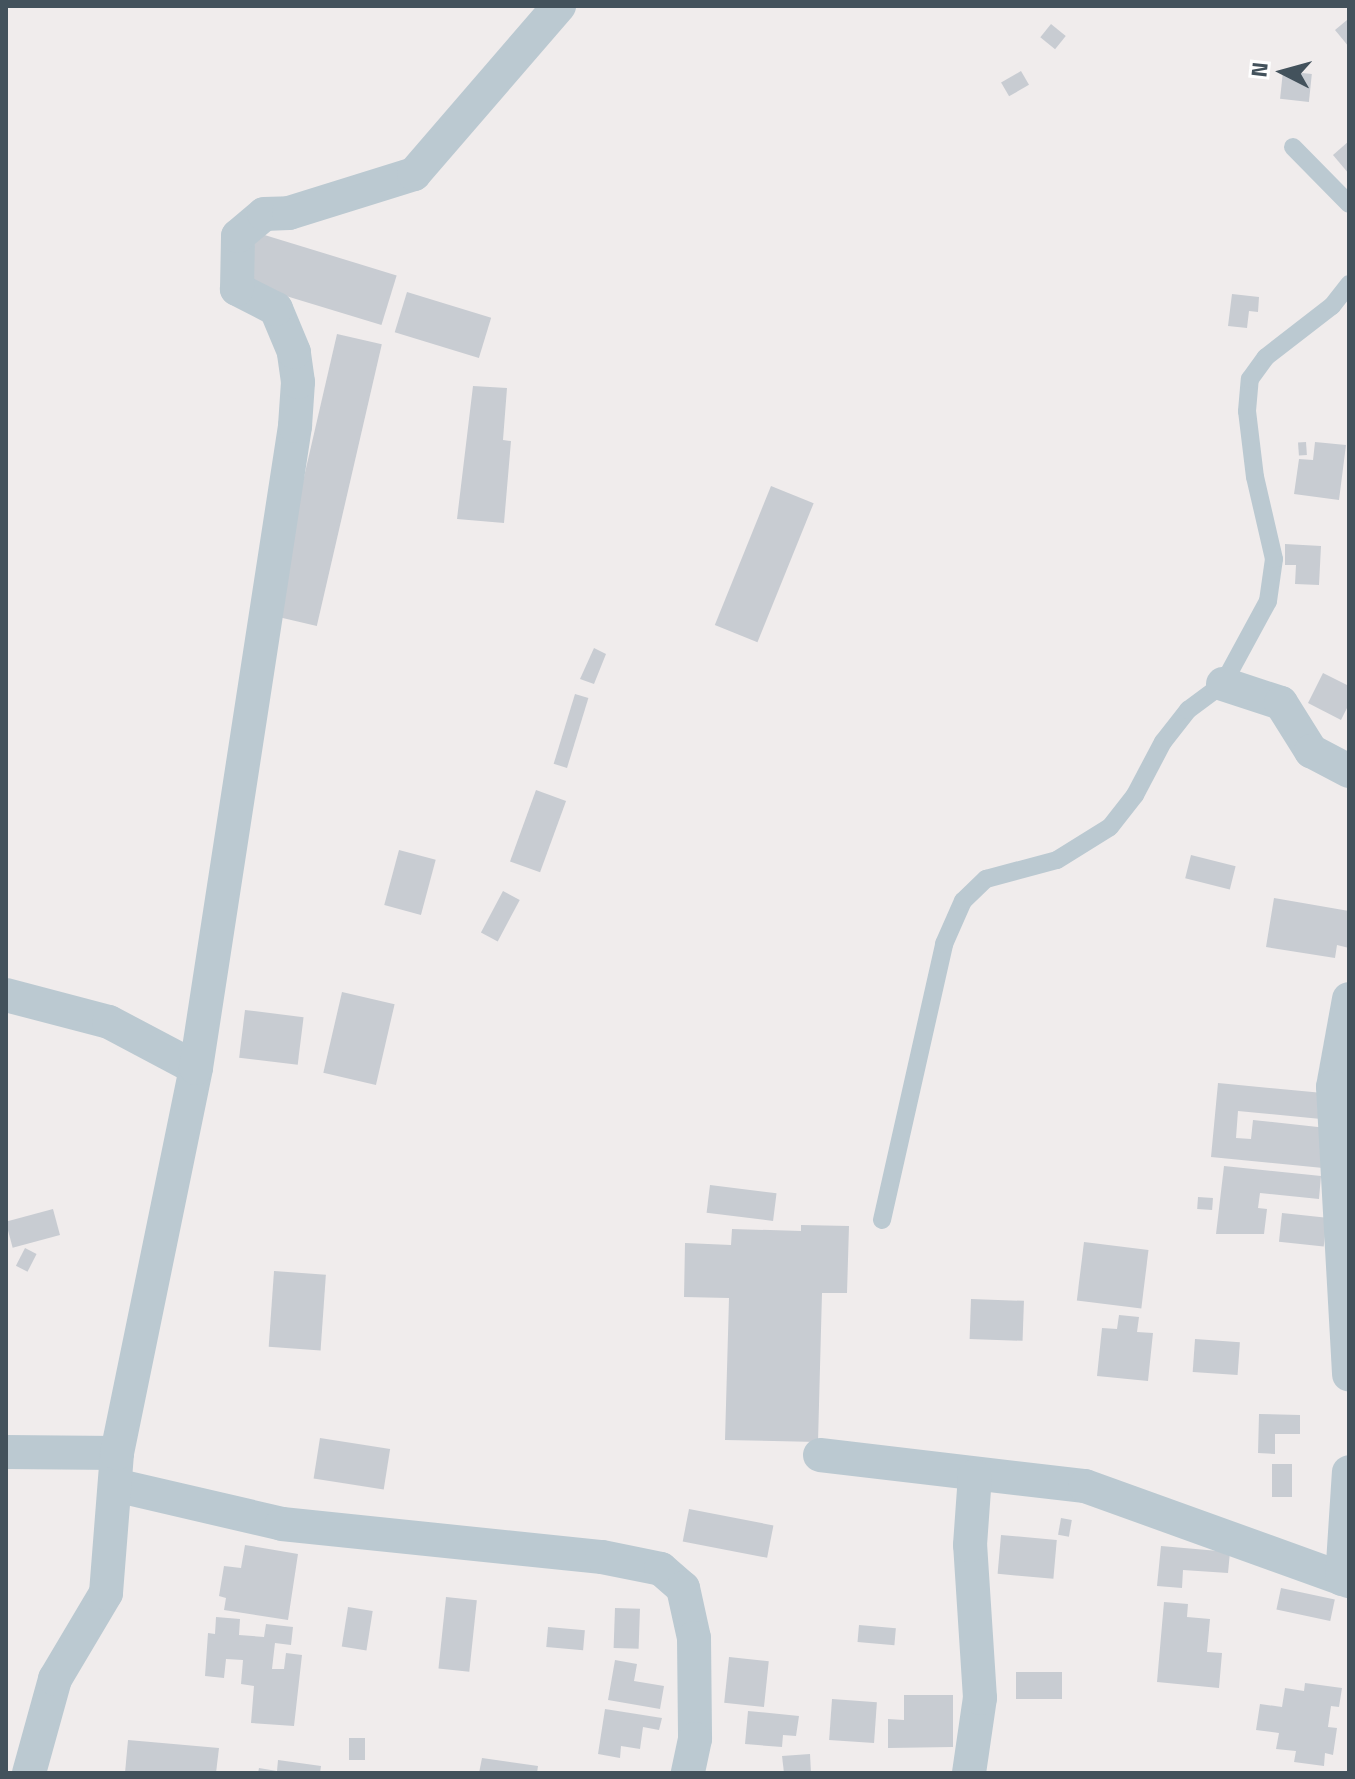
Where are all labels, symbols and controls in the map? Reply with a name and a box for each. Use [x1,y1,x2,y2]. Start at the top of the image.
north arrow [1243,32,1323,112]
text: N [1241,60,1277,79]

